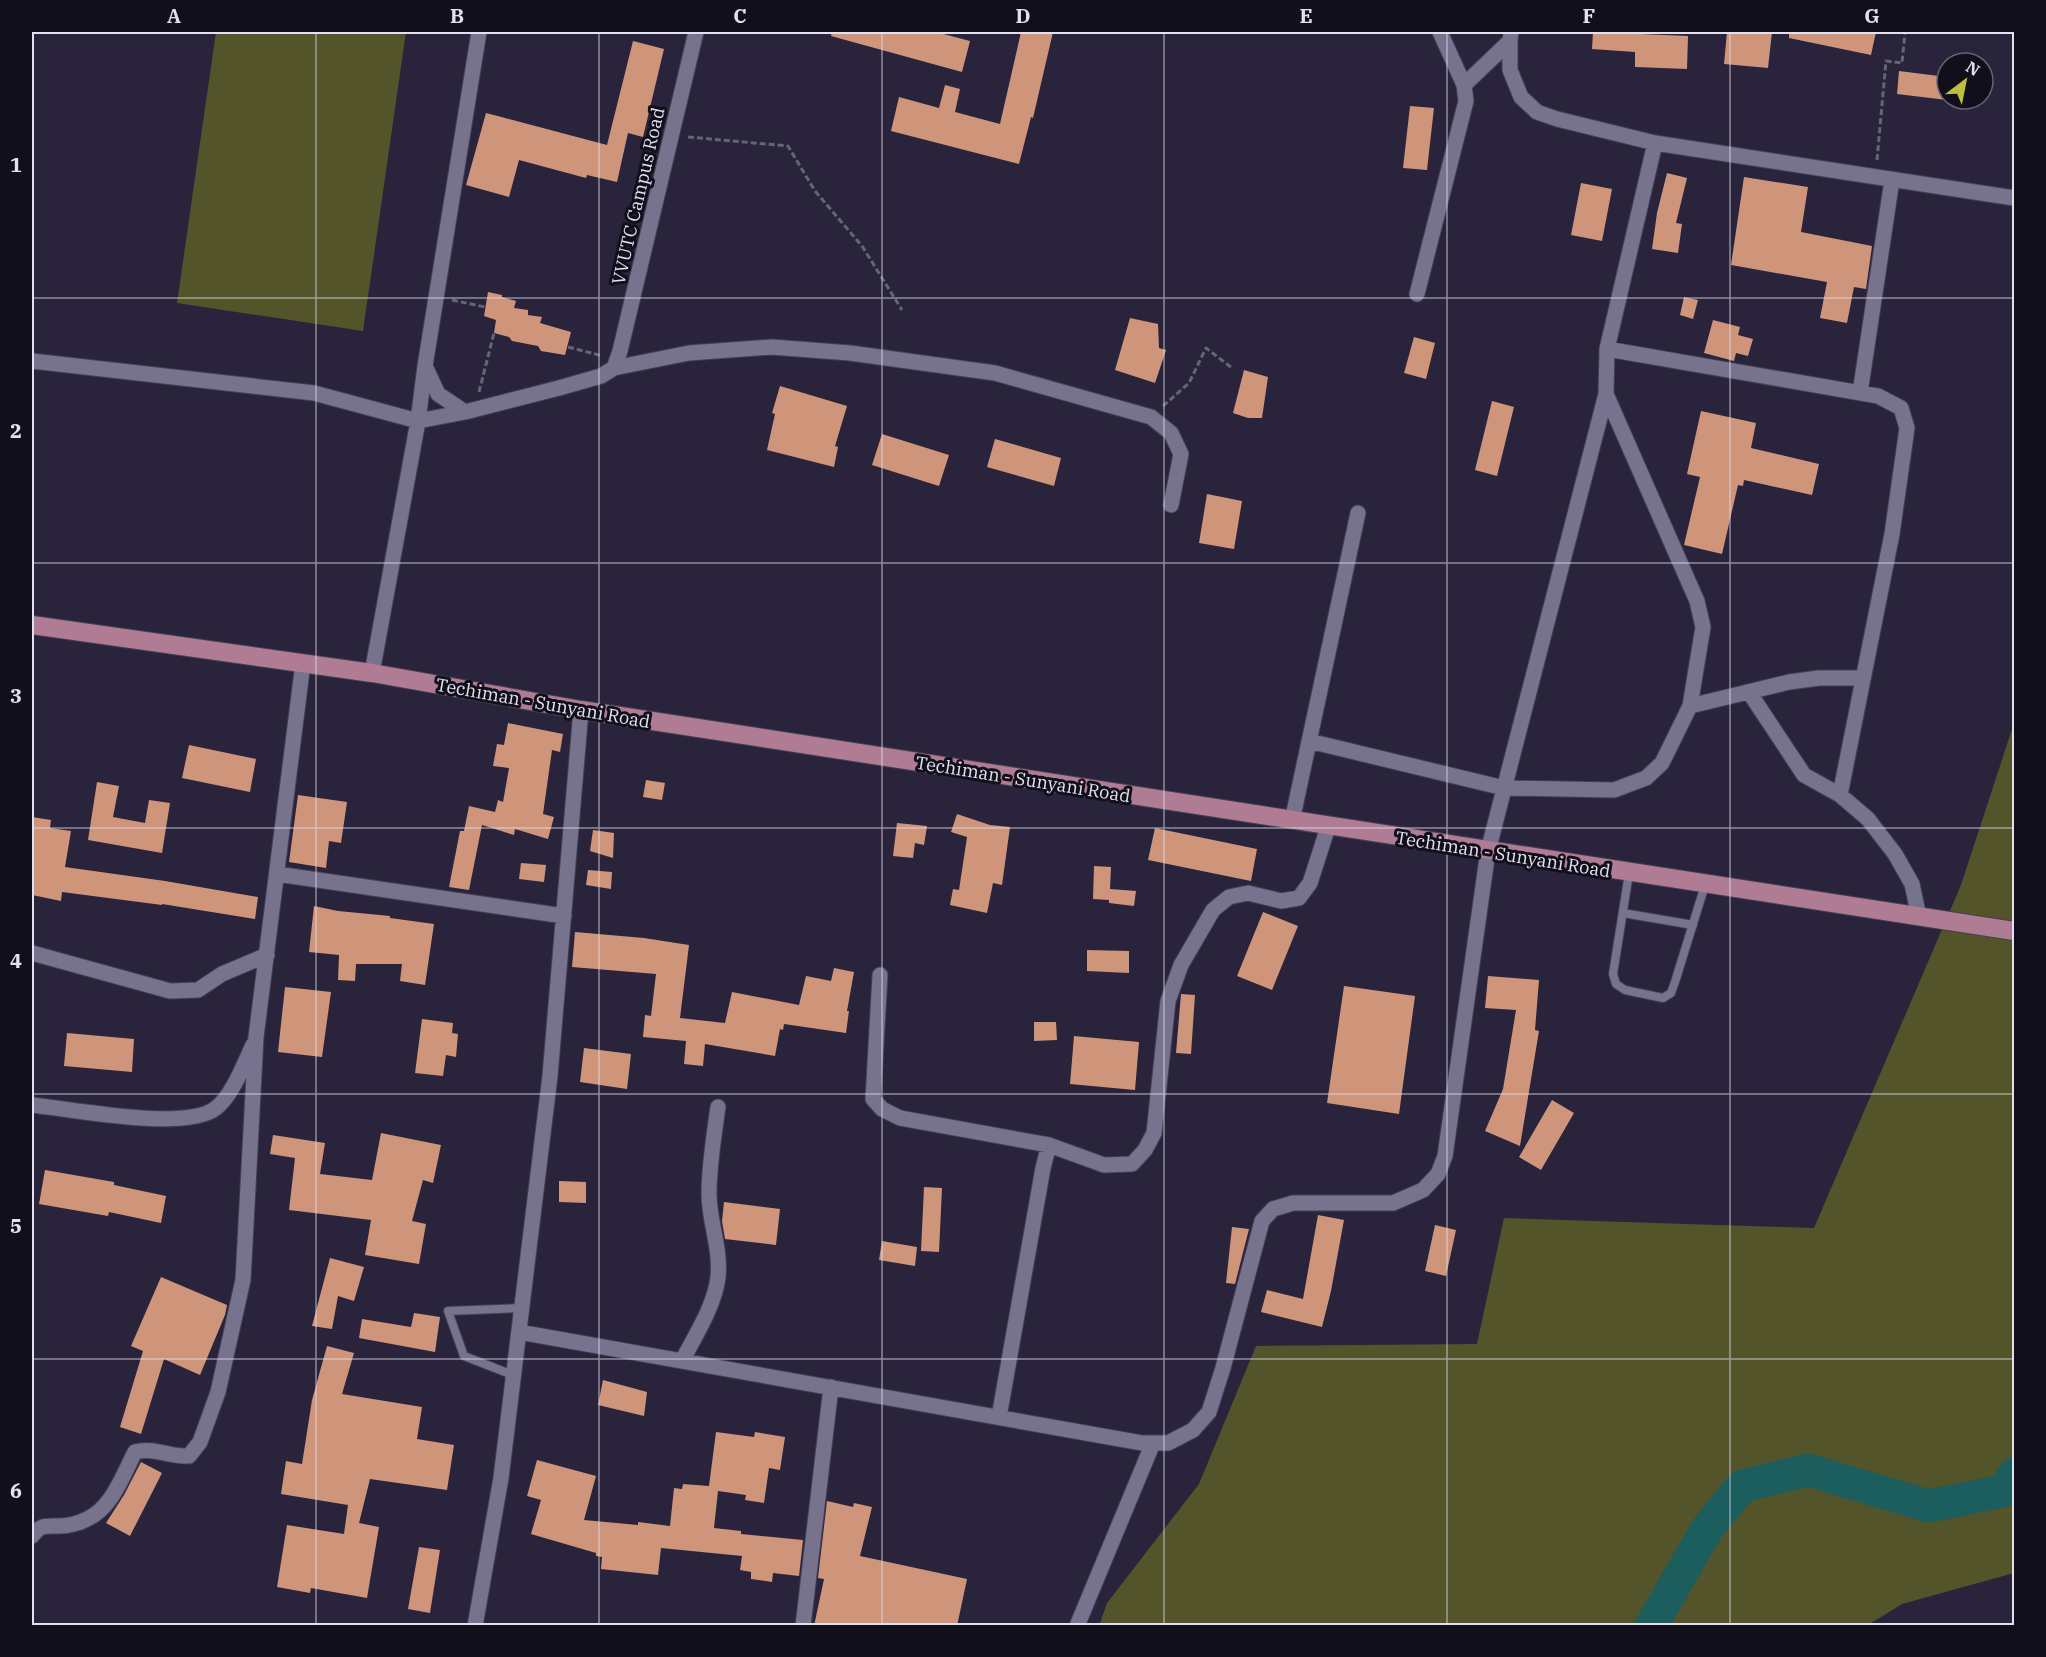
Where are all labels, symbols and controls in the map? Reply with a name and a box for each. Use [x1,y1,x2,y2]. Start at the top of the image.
text: A [167,2,181,29]
text: B [450,2,464,29]
text: C [733,2,747,29]
text: D [1015,2,1031,29]
text: E [1299,2,1313,29]
text: F [1583,2,1595,29]
text: G [1864,2,1880,29]
north arrow [1935,51,1995,111]
text: N [1962,56,1984,80]
street label: VVUTC Campus Road [606,105,670,287]
text: 1 [10,151,22,178]
text: 2 [10,417,22,444]
street label: Techiman - Sunyani Road [434,673,652,733]
text: 3 [10,682,22,709]
street label: Techiman - Sunyani Road [914,751,1132,807]
street label: Techiman - Sunyani Road [1394,826,1612,882]
text: 4 [10,947,22,974]
text: 5 [10,1212,22,1239]
text: 6 [10,1477,22,1504]

